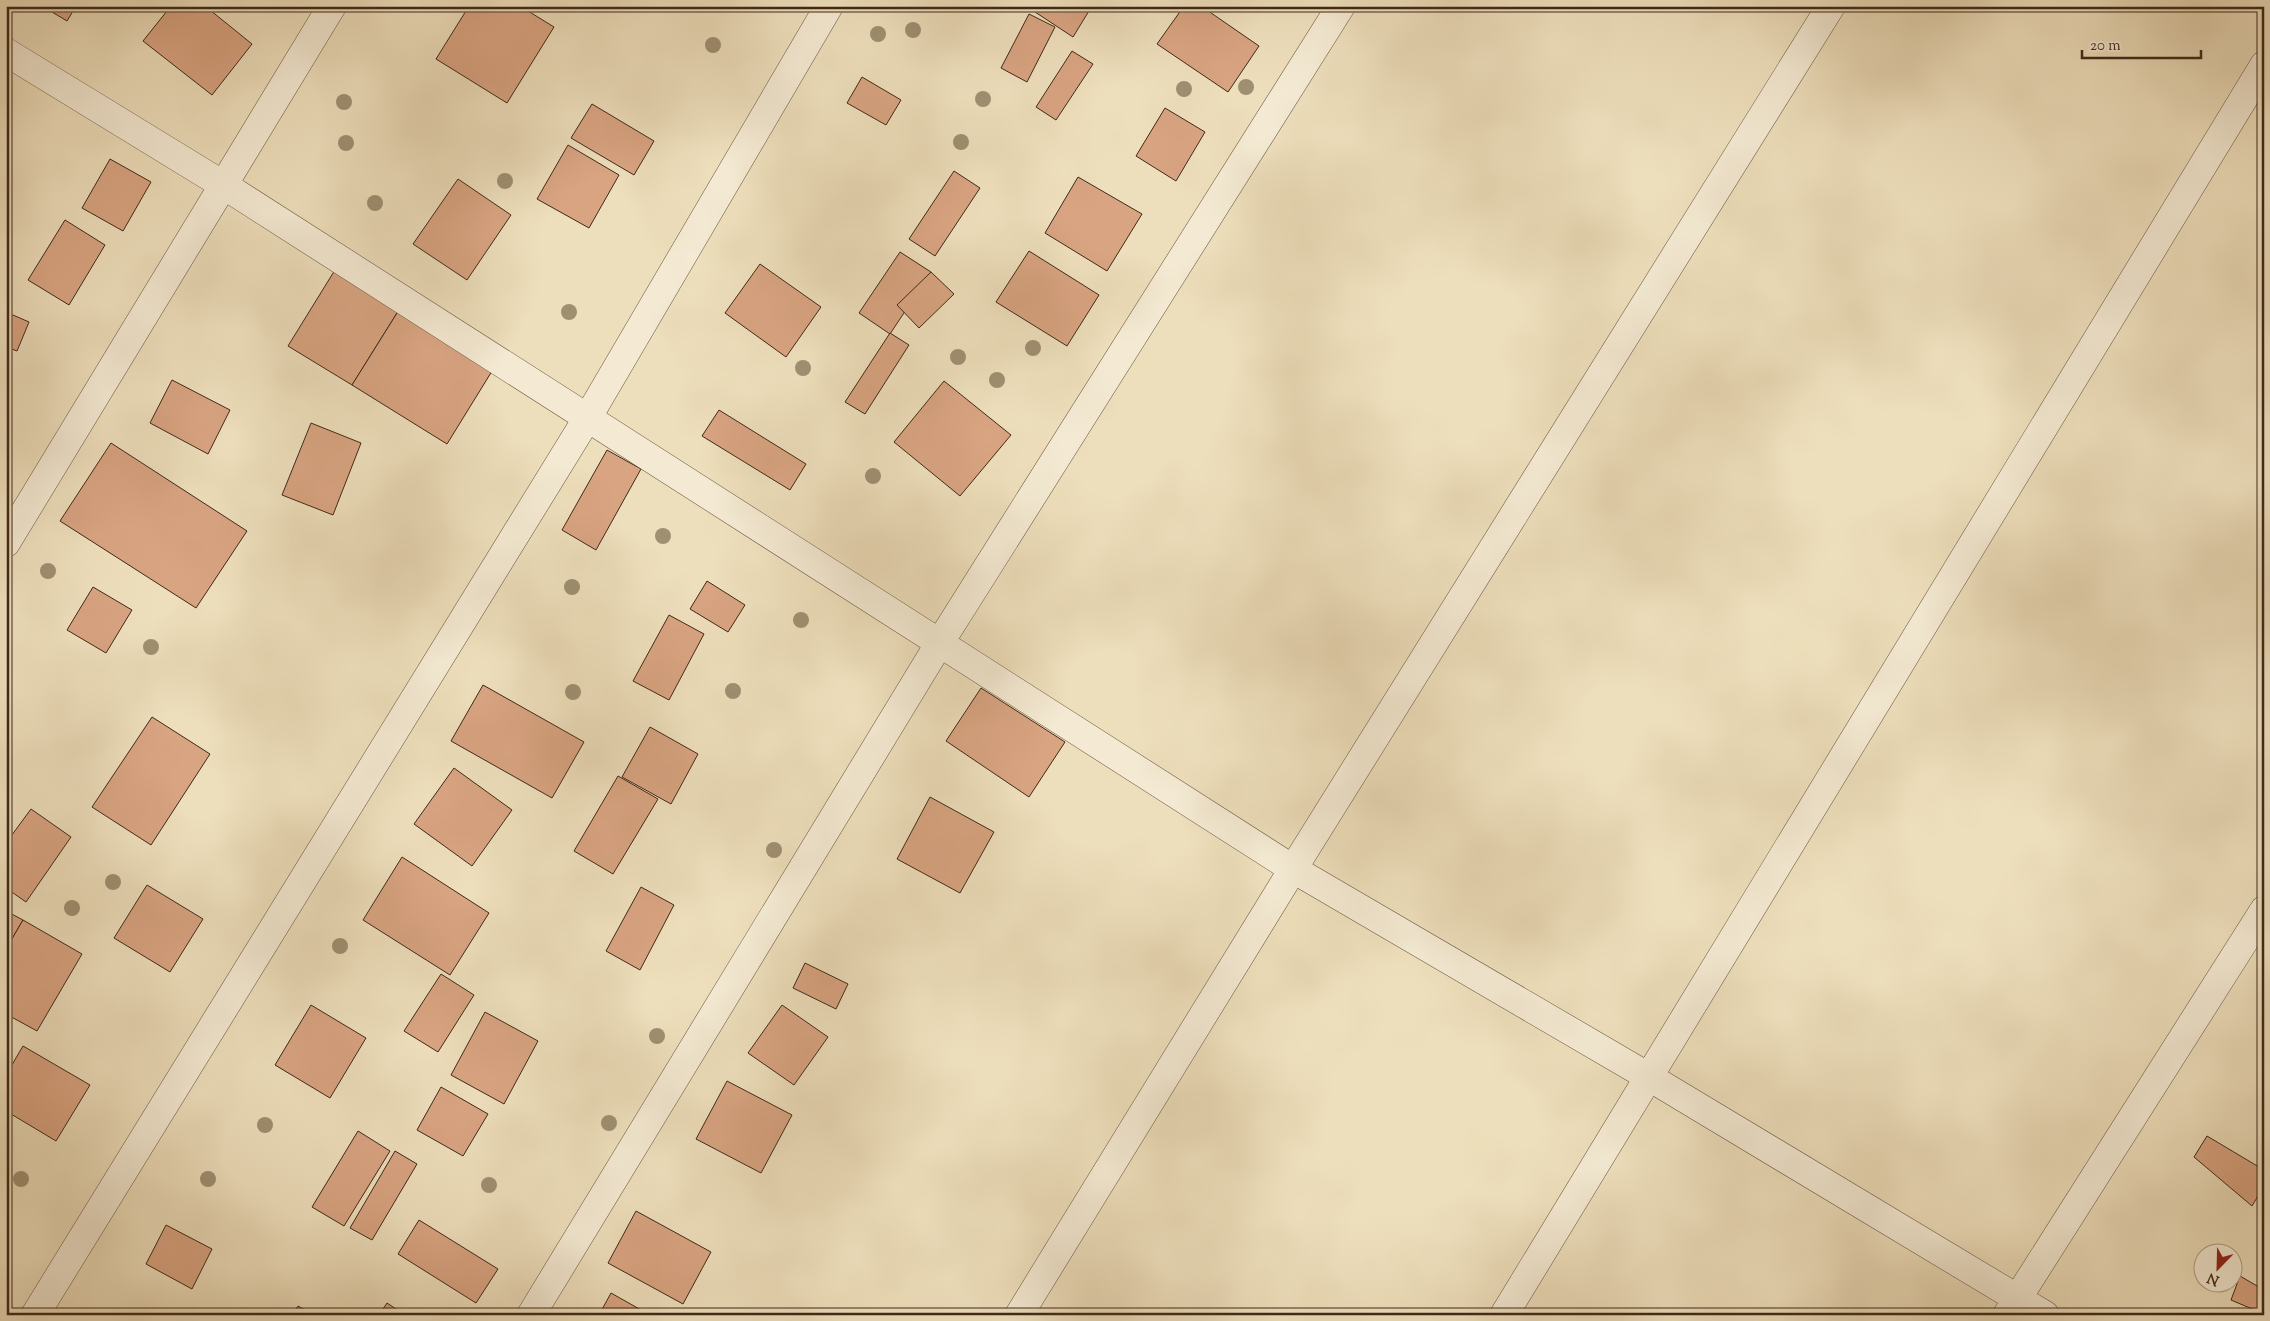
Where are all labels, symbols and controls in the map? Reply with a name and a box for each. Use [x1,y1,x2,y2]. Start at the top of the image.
scale bar [2082,28,2201,60]
text: 20 m [2090,36,2121,57]
north arrow [2192,1244,2242,1294]
text: N [2205,1267,2223,1290]

